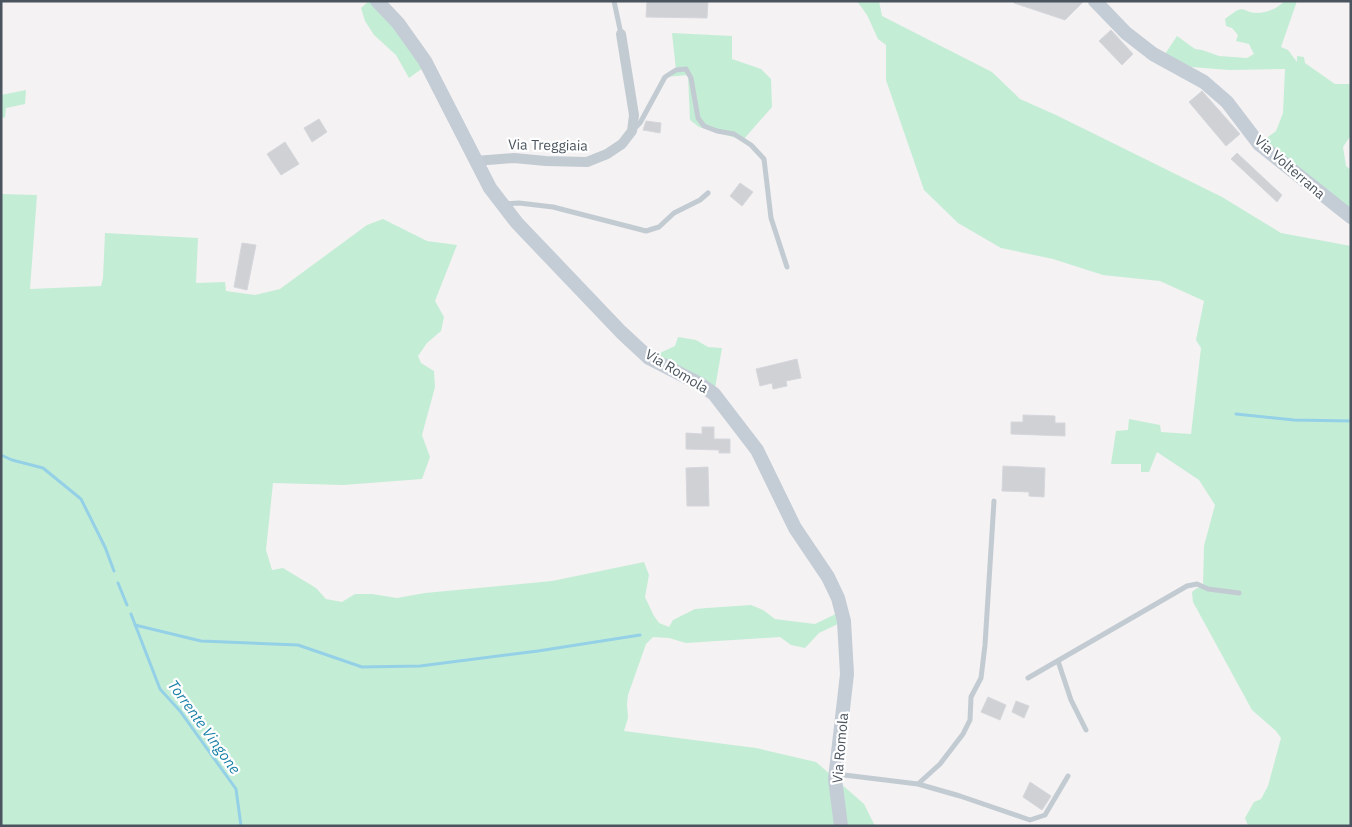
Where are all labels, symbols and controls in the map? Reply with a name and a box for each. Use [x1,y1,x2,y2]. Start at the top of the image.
street label: Via Volterrana [1251,131,1330,203]
street label: Via Treggiaia [508,135,589,155]
street label: Via Romola [642,345,712,397]
water label: Torrente Vingone [164,676,245,778]
street label: Via Romola [828,711,852,784]

